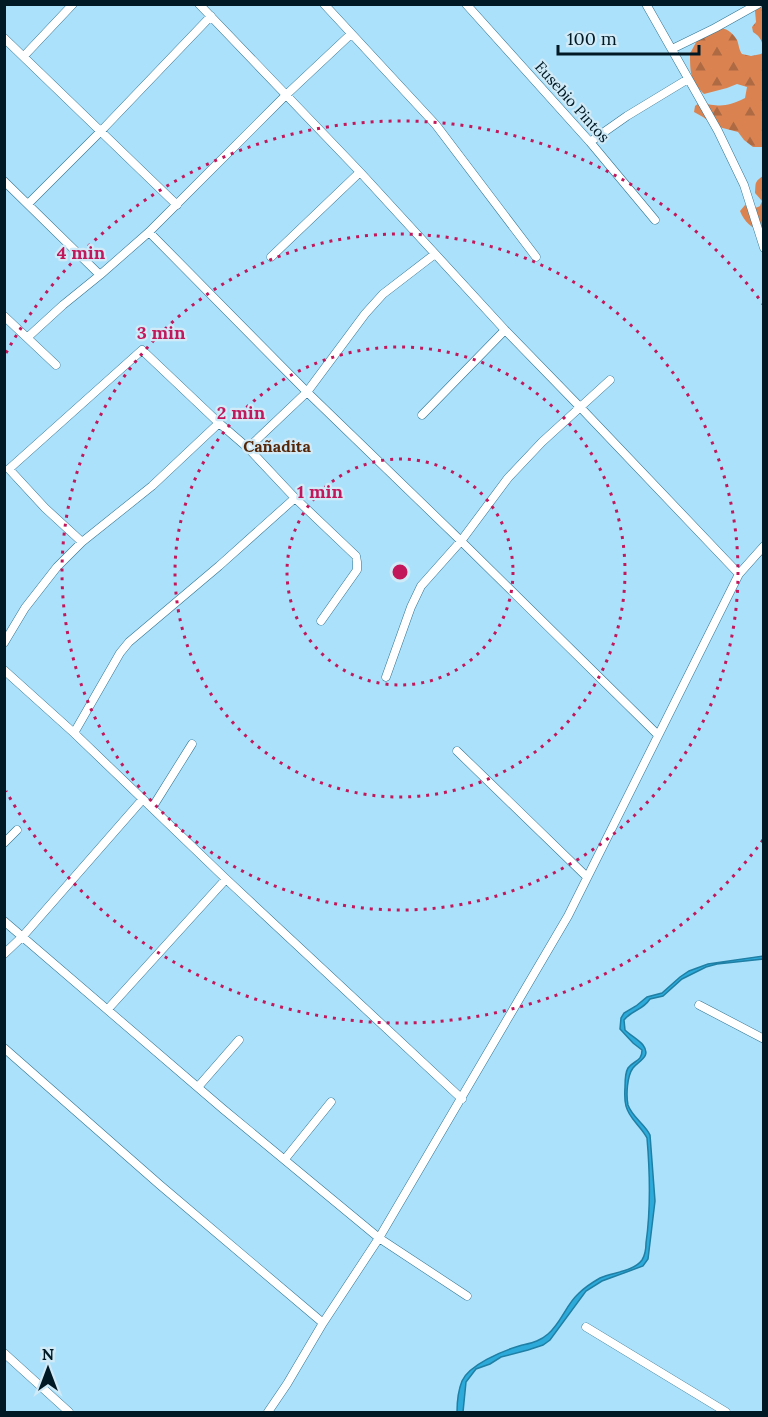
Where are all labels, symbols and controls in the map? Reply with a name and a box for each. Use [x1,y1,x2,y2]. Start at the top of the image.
scale bar [558,18,699,56]
text: 100 m [567,27,617,50]
street label: Eusebio Pintos [531,57,614,146]
text: 4 min [57,241,106,264]
text: 3 min [137,321,186,344]
text: 2 min [217,401,266,424]
district label: Cañadita [243,436,311,456]
text: 1 min [297,480,343,503]
centre of rings [390,562,410,582]
north arrow [18,1339,78,1399]
text: N [42,1344,54,1364]

